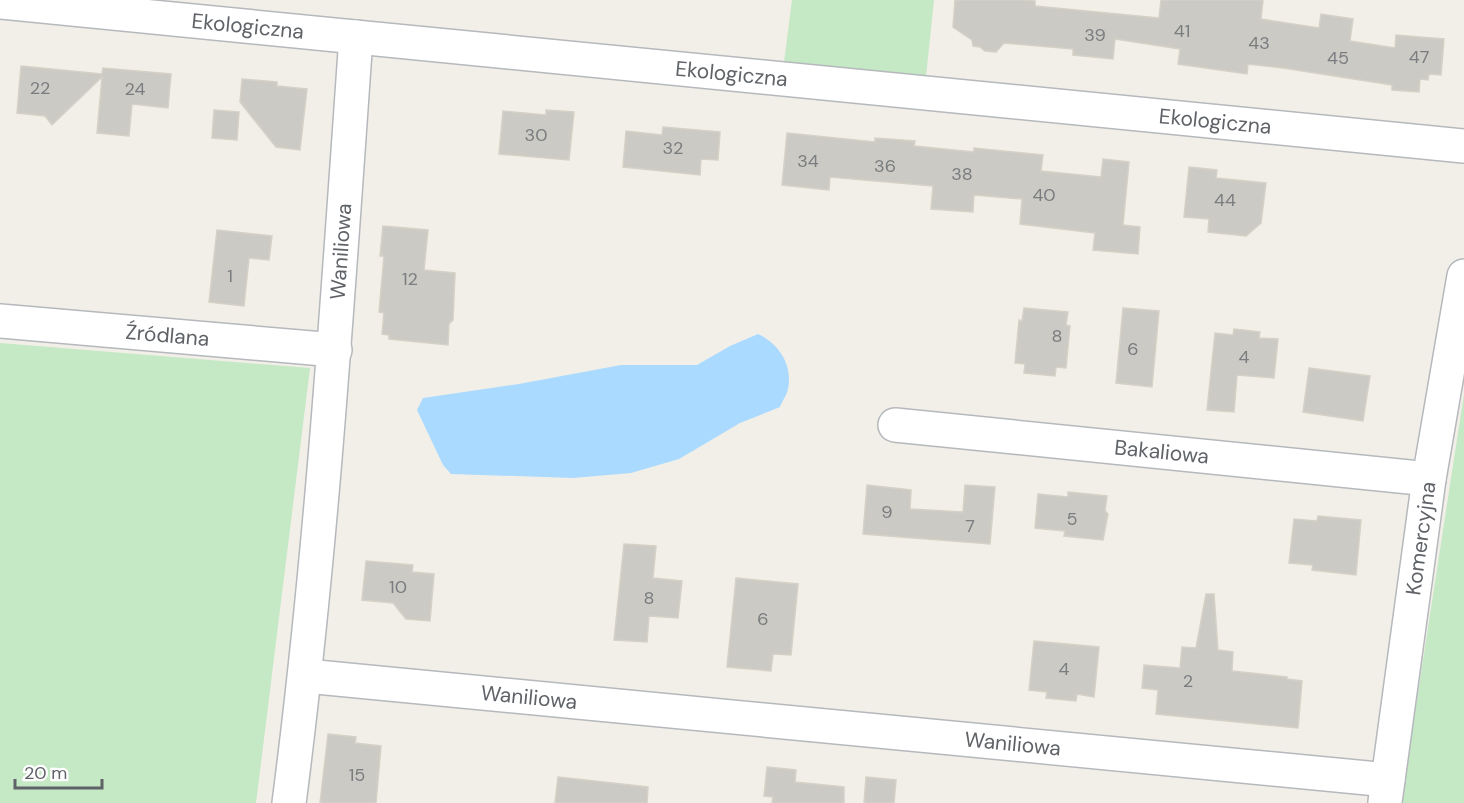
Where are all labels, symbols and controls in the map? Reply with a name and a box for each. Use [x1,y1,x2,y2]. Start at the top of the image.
street label: Ekologiczna [190,7,305,46]
house number: 41 [1174,19,1190,43]
house number: 39 [1084,23,1106,47]
house number: 43 [1248,31,1270,55]
house number: 47 [1409,45,1429,69]
house number: 45 [1327,46,1349,70]
street label: Ekologiczna [674,54,789,93]
house number: 22 [30,76,50,100]
house number: 24 [125,77,146,101]
street label: Ekologiczna [1158,102,1273,141]
house number: 30 [525,123,547,147]
house number: 32 [662,136,684,160]
house number: 34 [797,149,819,173]
house number: 36 [874,154,896,178]
house number: 38 [951,162,973,186]
house number: 40 [1032,183,1056,207]
house number: 44 [1214,188,1236,212]
street label: Waniliowa [323,202,358,301]
house number: 1 [227,264,233,288]
house number: 12 [402,267,418,291]
street label: Źródlana [124,318,210,353]
house number: 8 [1052,324,1062,348]
house number: 6 [1127,337,1139,361]
house number: 4 [1239,345,1250,369]
street label: Bakaliowa [1113,433,1210,471]
street label: Komercyjna [1399,480,1442,597]
house number: 9 [881,500,893,524]
house number: 5 [1067,507,1077,531]
house number: 7 [965,514,975,538]
house number: 10 [389,575,407,599]
house number: 8 [644,586,654,610]
house number: 6 [757,607,769,631]
house number: 4 [1059,657,1070,681]
house number: 2 [1183,669,1193,693]
street label: Waniliowa [479,679,578,716]
street label: Waniliowa [963,725,1062,762]
scale bar [15,752,102,790]
text: 20 m [24,761,67,785]
house number: 15 [349,763,365,787]

